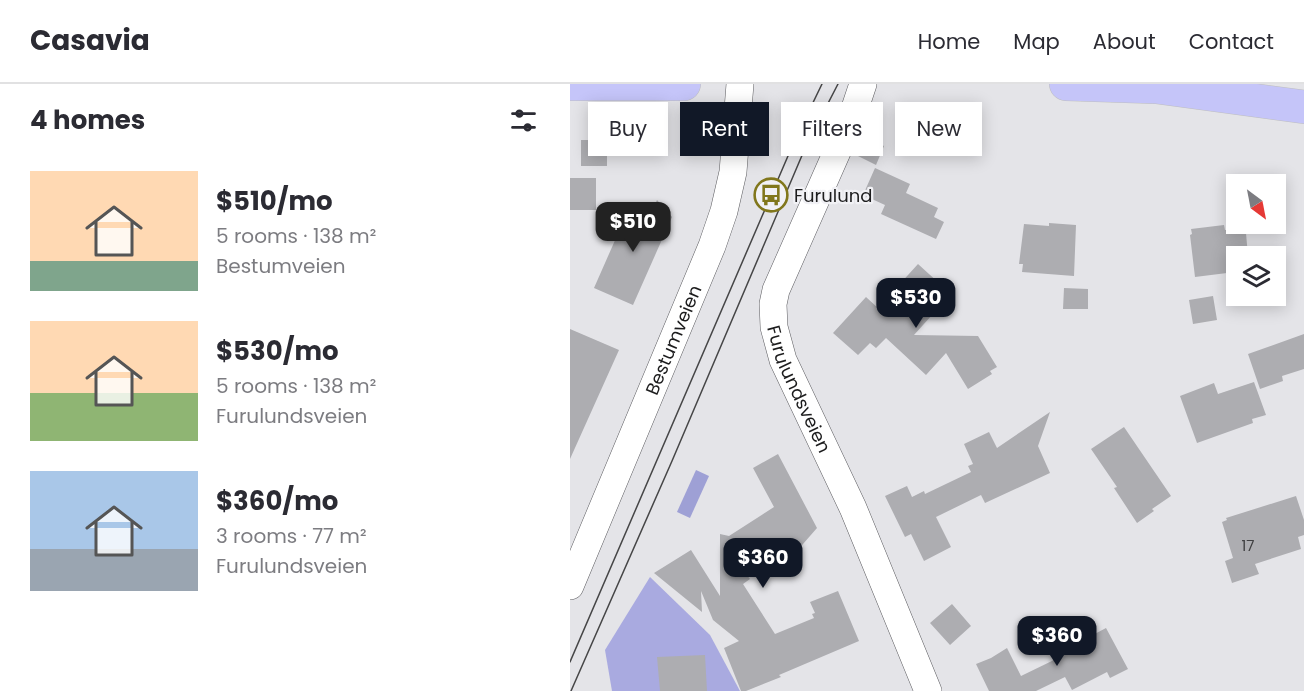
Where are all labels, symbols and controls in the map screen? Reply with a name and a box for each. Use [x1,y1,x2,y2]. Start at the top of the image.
text: Casavia [30,21,150,60]
text: Home [918,27,980,56]
text: Map [1013,27,1060,56]
text: About [1093,27,1156,56]
text: Contact [1189,27,1274,56]
text: 4 homes [30,102,145,138]
chip: Buy [588,102,668,156]
chip: Rent [680,102,769,156]
chip: Filters [781,102,883,156]
chip: New [895,102,982,156]
icon: filters [507,104,540,137]
north arrow [1226,174,1286,234]
map controls [1226,174,1286,306]
bus stop icon: Furulund [753,177,789,213]
text: $510/mo [216,183,333,219]
place label: Furulund [794,183,872,208]
icon: home [78,195,150,267]
pin: $510 [597,202,669,253]
text: $510 [610,207,656,235]
text: 5 rooms · 138 m² [216,222,376,250]
button: layers [1226,246,1286,306]
text: Bestumveien [216,252,346,280]
pin: $530 [880,278,952,329]
street label: Bestumveien [639,281,707,398]
text: $530 [890,283,942,311]
street label: Furulundsveien [762,322,837,457]
text: $530/mo [216,333,339,369]
icon: home [78,345,150,417]
text: 5 rooms · 138 m² [216,372,376,400]
text: Furulundsveien [216,402,367,430]
text: $360/mo [216,483,338,519]
icon: home [78,495,150,567]
text: 3 rooms · 77 m² [216,522,367,550]
house number: 17 [1242,535,1255,556]
pin: $360 [727,538,799,589]
text: $360 [737,543,789,571]
text: Furulundsveien [216,552,367,580]
pin: $360 [1021,616,1093,667]
text: $360 [1031,621,1083,649]

